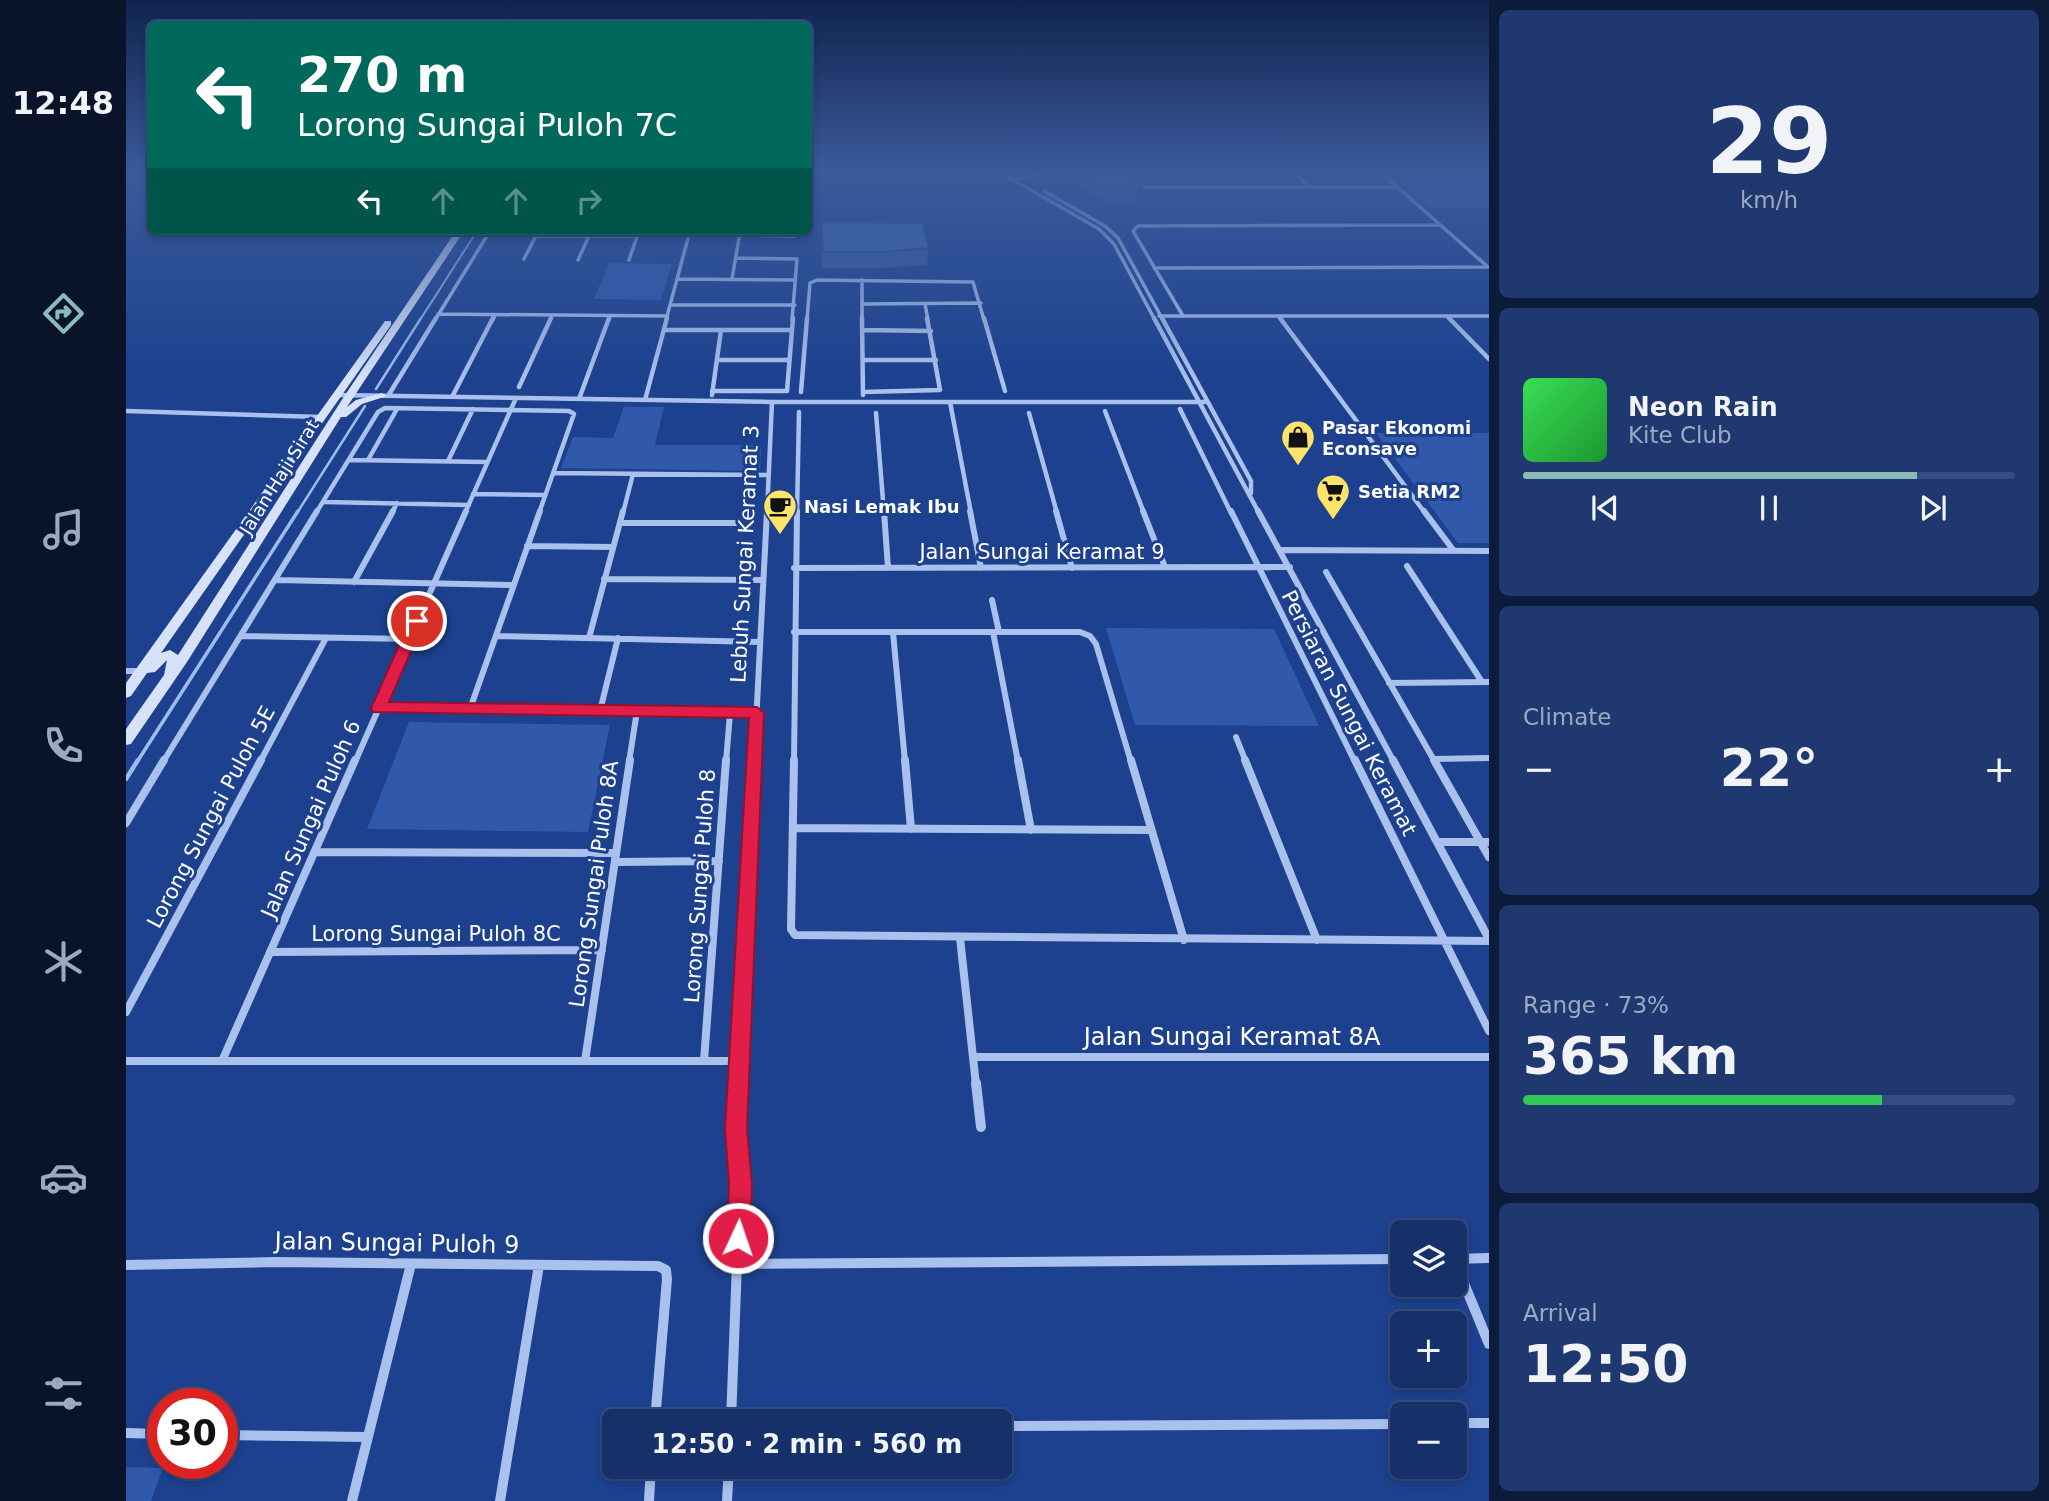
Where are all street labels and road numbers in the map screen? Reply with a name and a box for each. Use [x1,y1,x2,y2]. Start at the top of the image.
street label: Jalan Haji Sirat [235,416,323,539]
street label: Lebuh Sungai Keramat 3 [726,424,764,684]
street label: Jalan Sungai Keramat 9 [917,540,1165,564]
street label: Persiaran Sungai Keramat [1277,586,1421,840]
street label: Lorong Sungai Puloh 5E [142,702,280,932]
street label: Jalan Sungai Puloh 6 [256,716,365,923]
street label: Lorong Sungai Puloh 8A [565,758,623,1009]
street label: Lorong Sungai Puloh 8 [680,768,720,1004]
street label: Lorong Sungai Puloh 8C [311,922,561,946]
street label: Jalan Sungai Keramat 8A [1082,1023,1381,1051]
street label: Jalan Sungai Puloh 9 [272,1227,520,1259]

